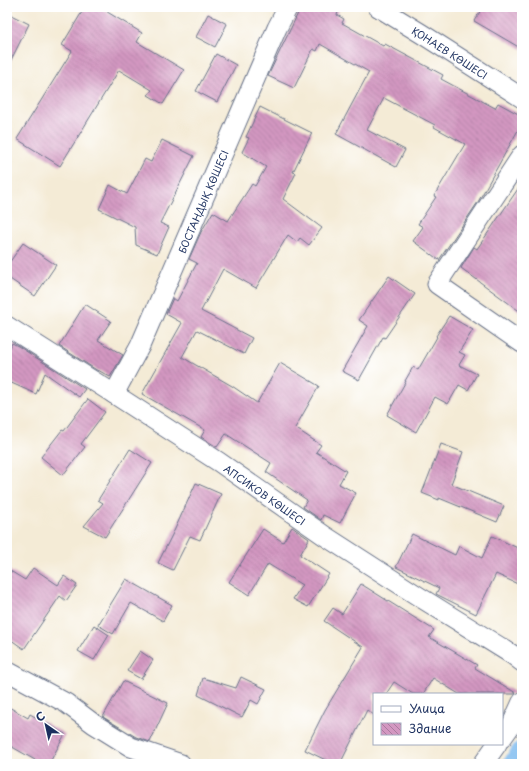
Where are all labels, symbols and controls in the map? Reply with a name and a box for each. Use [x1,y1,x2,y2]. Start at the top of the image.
street label: ҚОНАЕВ КӨШЕСІ [409,22,491,82]
street label: БОСТАНДЫҚ КӨШЕСІ [173,148,231,255]
street label: АПСИКОВ КӨШЕСІ [221,460,309,528]
legend [373,693,503,745]
text: Улица [409,699,445,717]
north arrow [26,705,66,745]
text: С [32,707,48,726]
text: Здание [409,719,451,737]

